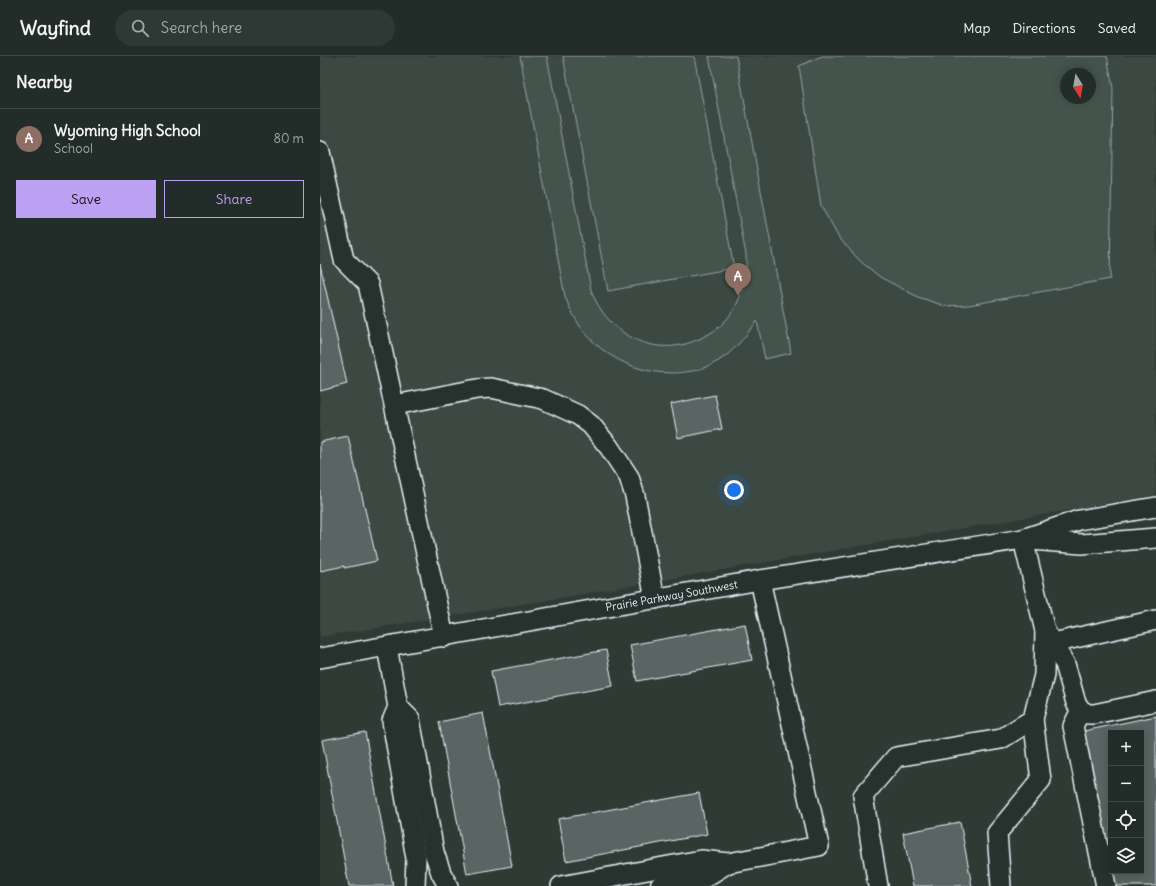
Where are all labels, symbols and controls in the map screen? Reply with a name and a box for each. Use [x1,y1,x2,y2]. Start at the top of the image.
search box [115,10,395,46]
text: Wayfind [20,16,91,40]
icon: search [129,17,151,39]
text: Search here [161,18,242,37]
text: Map [963,19,990,37]
text: Directions [1012,19,1076,37]
text: Saved [1098,19,1136,37]
north arrow [1060,68,1096,104]
text: Nearby [16,71,72,93]
text: Wyoming High School [54,121,201,140]
text: A [25,130,33,147]
text: 80 m [273,130,304,147]
text: School [54,140,93,157]
button: Save [16,180,156,218]
button: Share [164,180,304,218]
pin: A [725,263,751,296]
your location [724,480,744,500]
street label: Prairie Parkway Southwest [604,577,739,614]
map controls [1108,730,1144,874]
button: + [1108,730,1144,766]
button: − [1108,766,1144,802]
button: locate [1108,802,1144,838]
button: layers [1108,838,1144,874]

